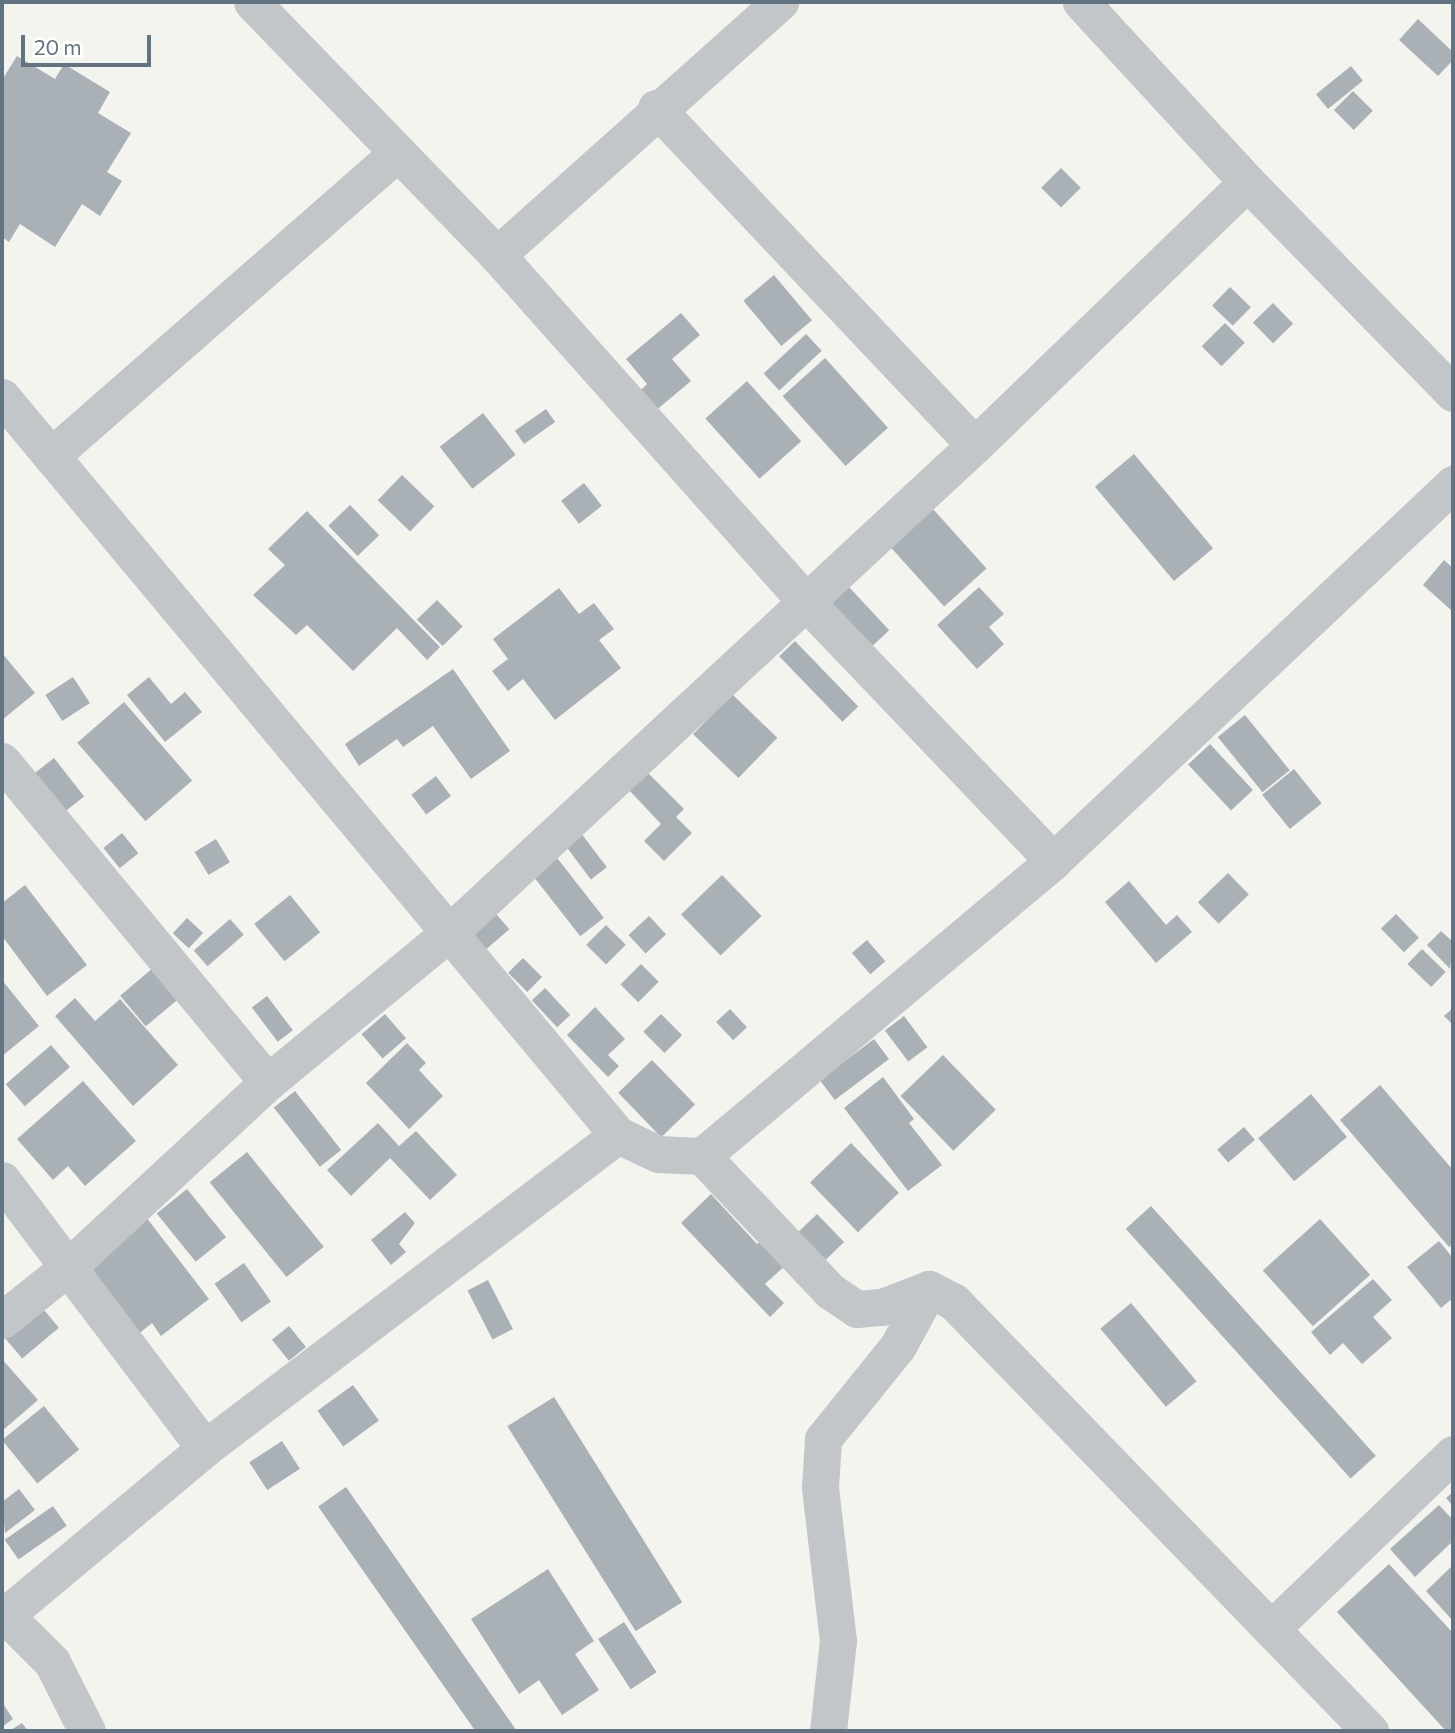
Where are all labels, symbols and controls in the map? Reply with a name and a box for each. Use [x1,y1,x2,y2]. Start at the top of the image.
scale bar [24,21,154,65]
text: 20 m [34,34,82,59]

